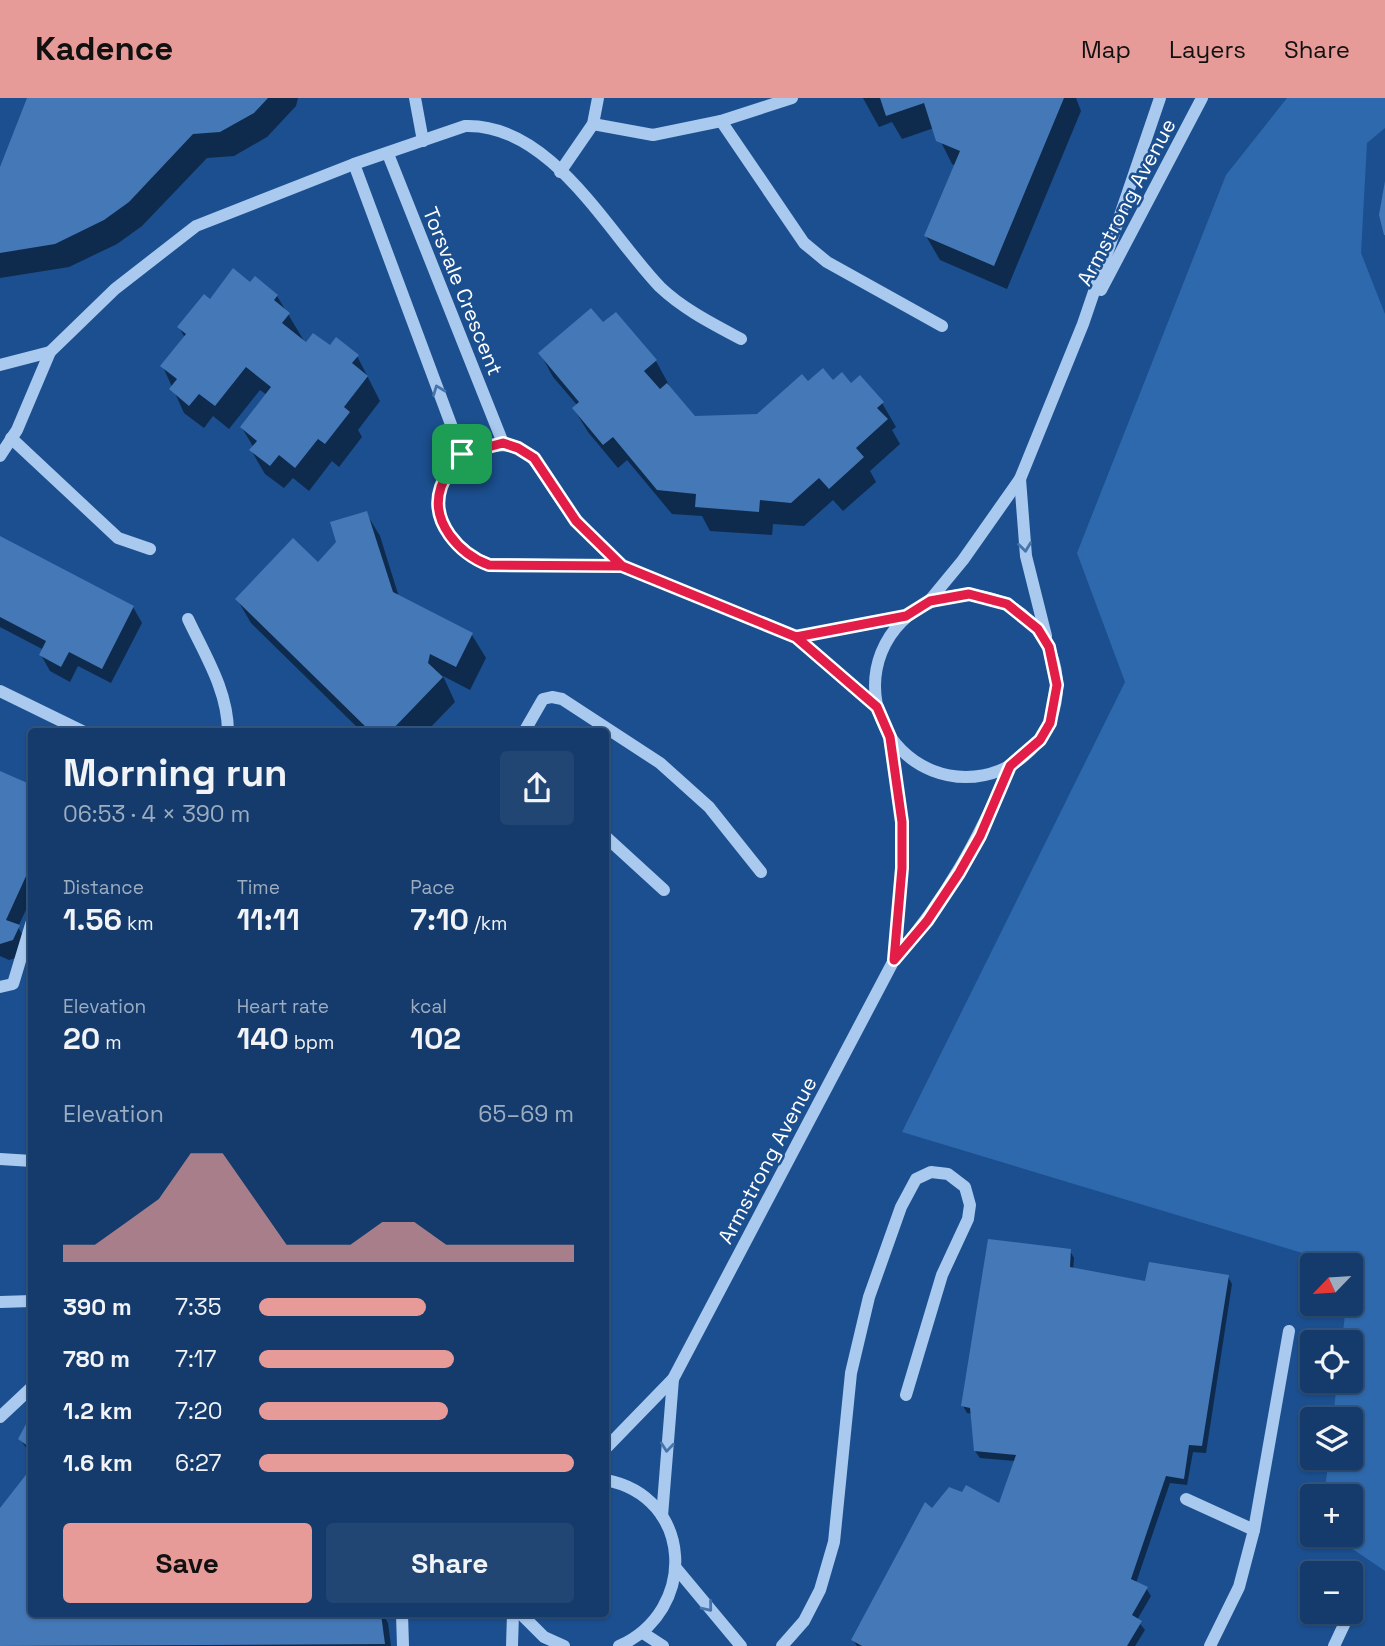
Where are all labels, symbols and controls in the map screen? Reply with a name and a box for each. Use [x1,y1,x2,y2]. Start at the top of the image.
text: Kadence [35,28,173,70]
text: Map [1081,34,1131,65]
text: Layers [1169,34,1246,65]
text: Share [1284,34,1350,65]
street label: Armstrong Avenue [1070,114,1182,290]
street label: Torsvale Crescent [417,203,509,379]
one-way arrow [433,385,447,397]
pin [432,424,492,484]
icon: arrive [443,435,481,473]
one-way arrow [1018,541,1033,552]
text: Morning run [63,749,288,797]
button: share [500,751,574,825]
text: 06:53 · 4 × 390 m [63,799,250,829]
text: Distance [63,875,144,900]
text: Time [237,875,280,900]
text: Pace [410,875,455,900]
text: 1.56 [63,900,122,939]
text: 11:11 [237,900,300,939]
text: 7:10 [410,900,469,939]
text: km [122,911,154,936]
text: /km [469,911,507,936]
text: Elevation [63,994,146,1019]
text: Heart rate [237,994,329,1019]
text: kcal [410,994,447,1019]
text: 20 [63,1019,100,1058]
text: 140 [237,1019,289,1058]
text: 102 [410,1019,461,1058]
text: m [100,1030,122,1055]
text: bpm [289,1030,334,1055]
street label: Armstrong Avenue [711,1072,823,1248]
text: Elevation [63,1099,164,1129]
text: 65–69 m [478,1099,574,1129]
north arrow [1300,1253,1363,1316]
map controls [1300,1253,1363,1624]
text: 390 m [63,1292,132,1322]
text: 7:35 [175,1292,221,1322]
button: locate [1300,1330,1363,1393]
text: 780 m [63,1344,130,1374]
text: 7:17 [175,1344,216,1374]
text: 1.2 km [63,1396,132,1426]
text: 7:20 [175,1396,222,1426]
button: layers [1300,1407,1363,1470]
one-way arrow [660,1441,675,1452]
text: 1.6 km [63,1448,133,1478]
text: 6:27 [175,1448,222,1478]
button: + [1300,1484,1363,1547]
button: Save [63,1523,312,1603]
button: Share [326,1523,574,1603]
button: − [1300,1561,1363,1624]
one-way arrow [700,1599,712,1612]

